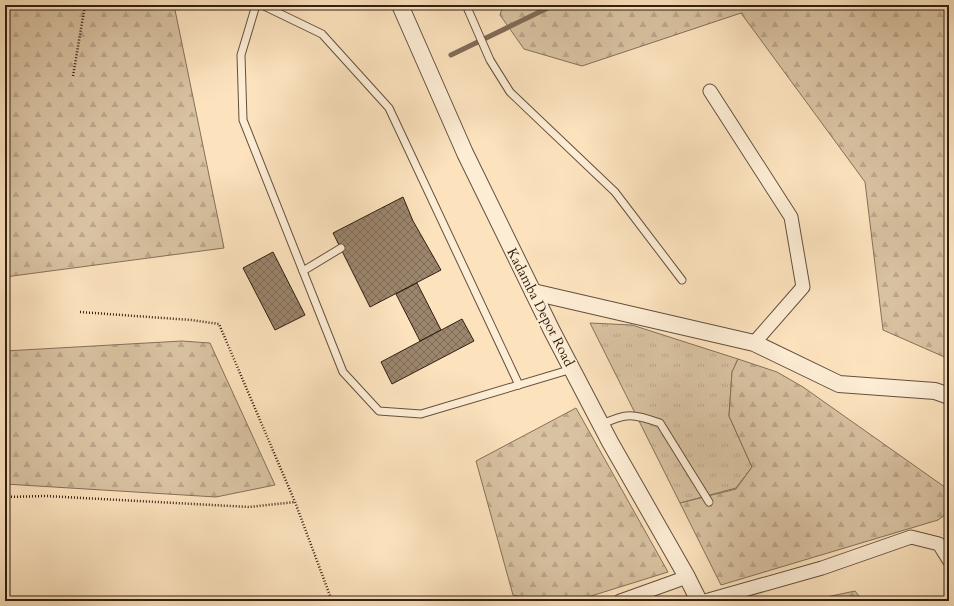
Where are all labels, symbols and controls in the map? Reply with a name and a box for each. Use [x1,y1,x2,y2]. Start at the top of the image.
street label: Kadamba Depot Road [502,245,579,370]

